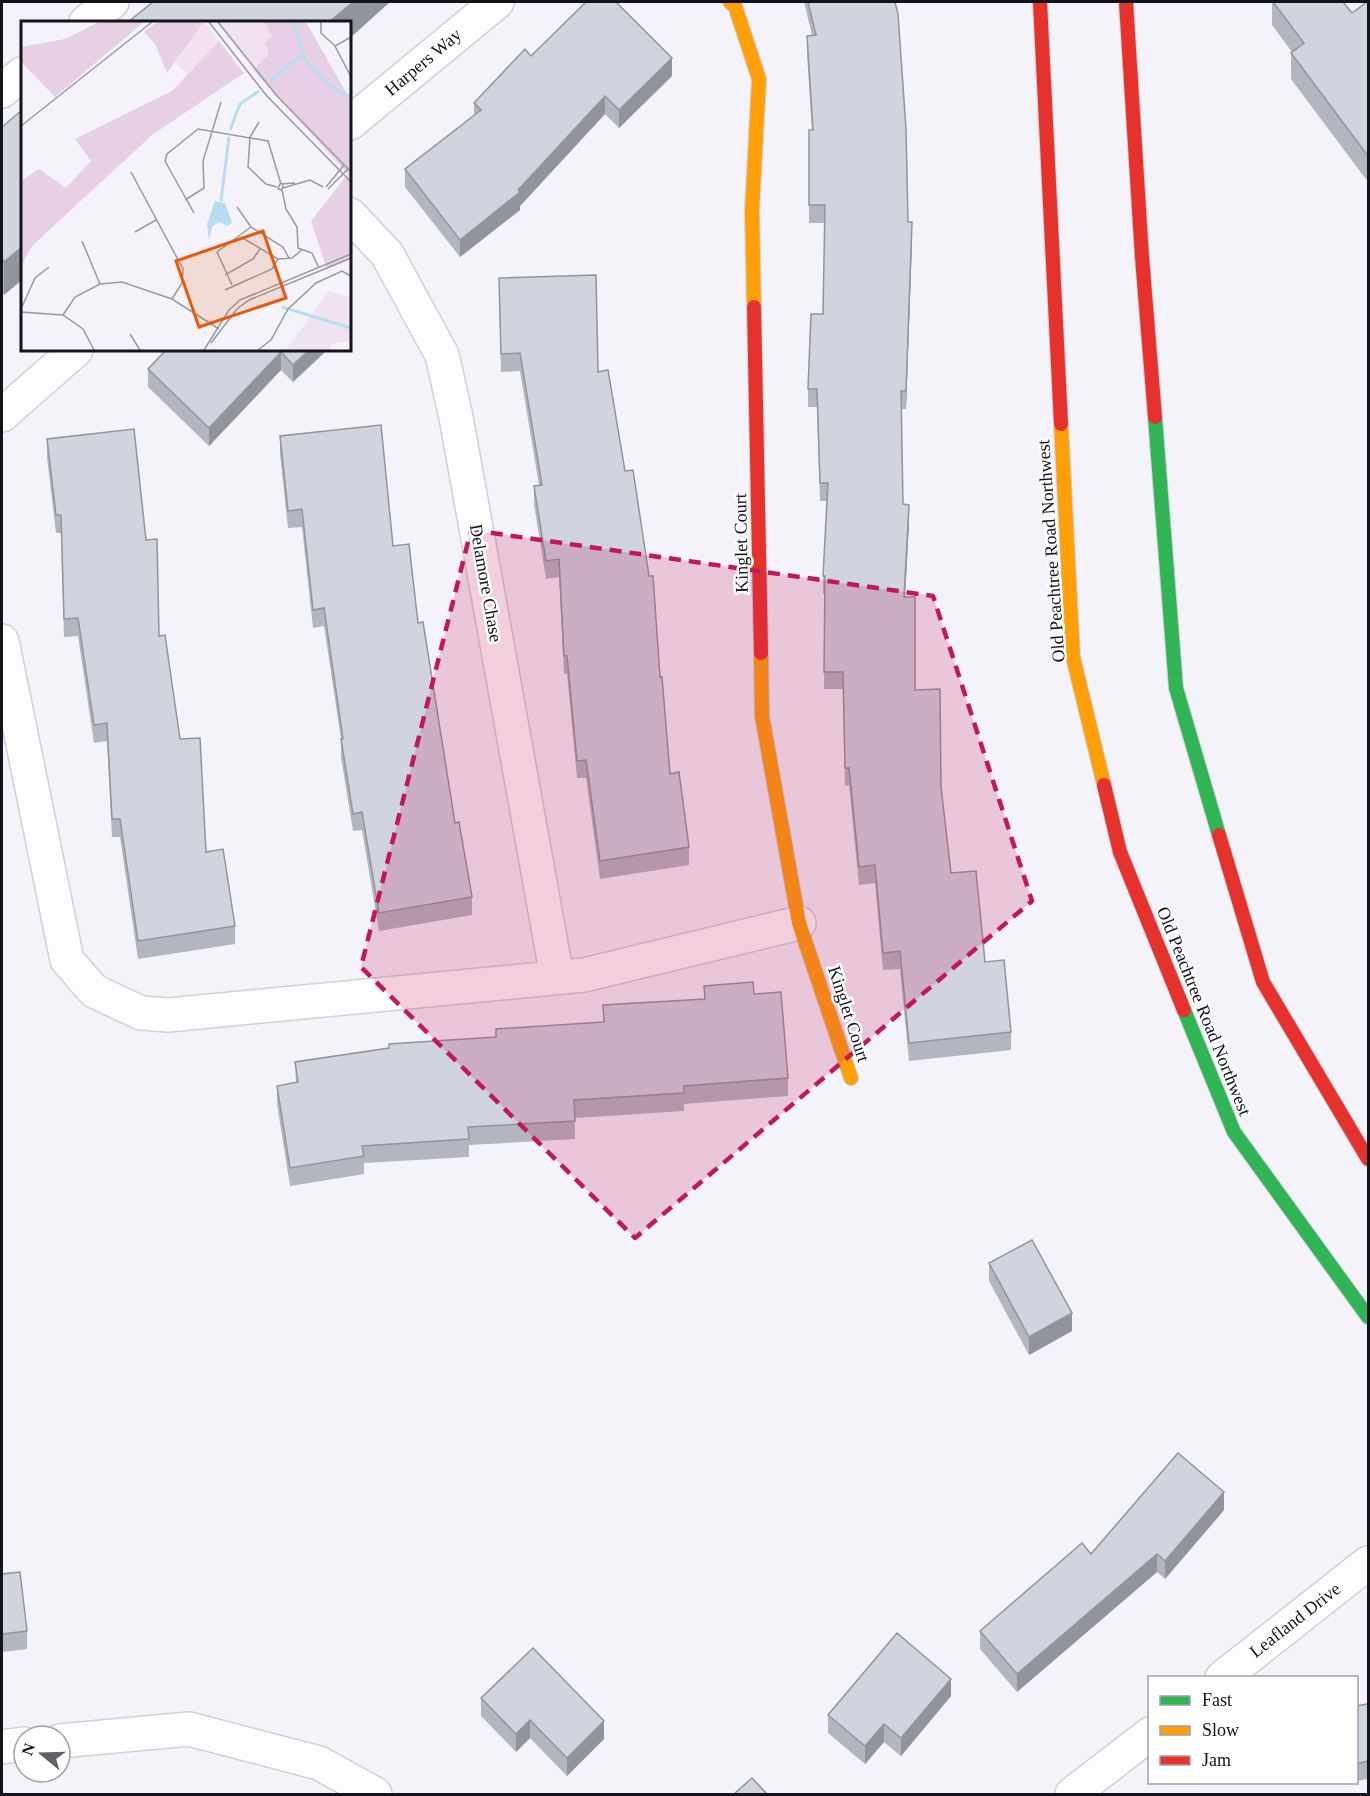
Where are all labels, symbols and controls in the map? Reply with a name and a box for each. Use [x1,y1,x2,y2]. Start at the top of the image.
inset map [21,21,351,351]
street label: Harpers Way [381,24,465,100]
street label: Old Peachtree Road Northwest [1033,439,1069,663]
street label: Kinglet Court [730,493,752,593]
street label: Delamore Chase [466,522,506,644]
street label: Old Peachtree Road Northwest [1153,904,1255,1118]
street label: Kinglet Court [824,964,874,1064]
street label: Leafland Drive [1246,1578,1344,1662]
legend [1148,1676,1358,1784]
text: Fast [1202,1690,1232,1710]
text: Slow [1202,1720,1239,1740]
north arrow [12,1724,72,1784]
text: N [18,1741,38,1758]
text: Jam [1202,1750,1231,1770]

